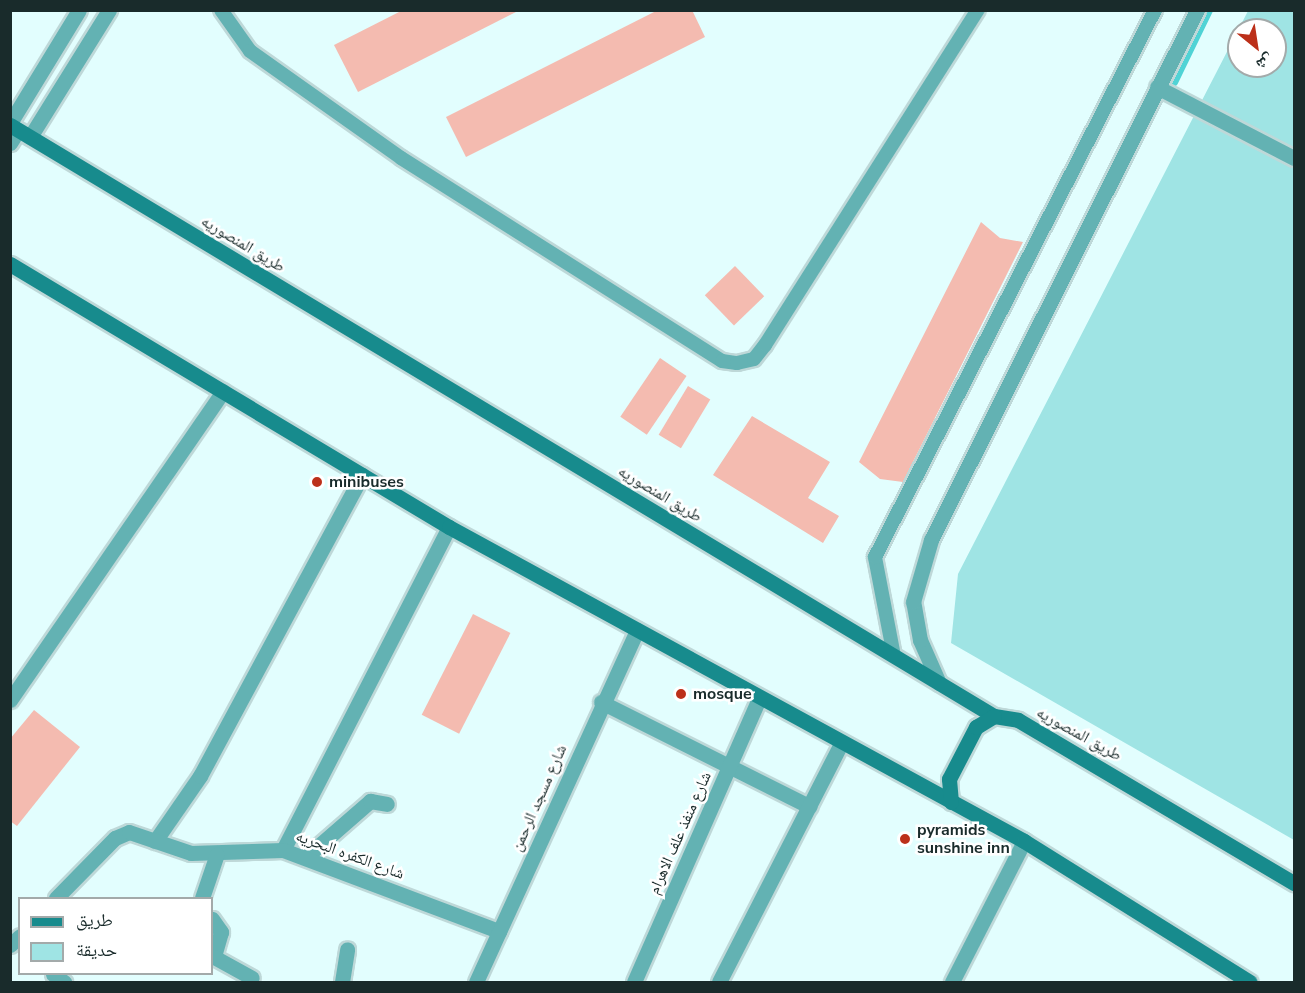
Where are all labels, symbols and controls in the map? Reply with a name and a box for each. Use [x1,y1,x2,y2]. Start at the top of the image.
north arrow [1227,18,1287,78]
text: ش [1252,48,1278,76]
street label: طريق المنصوريه [198,212,288,276]
street label: طريق المنصوريه [615,462,705,526]
place label: minibuses [329,472,404,492]
marker: minibuses [310,475,324,489]
place label: mosque [693,684,752,704]
marker: mosque [674,687,688,701]
street label: طريق المنصوريه [1033,703,1125,765]
street label: شارع مسجد الرحمن [507,742,571,854]
street label: شارع منفذ علف الاهرام [644,769,716,897]
place label: pyramids sunshine inn [917,820,1010,858]
street label: شارع الكفره البحريه [293,826,407,884]
marker: pyramids sunshine inn [898,832,912,846]
legend [18,897,213,975]
text: طريق [76,908,113,932]
text: حديقة [76,938,117,962]

